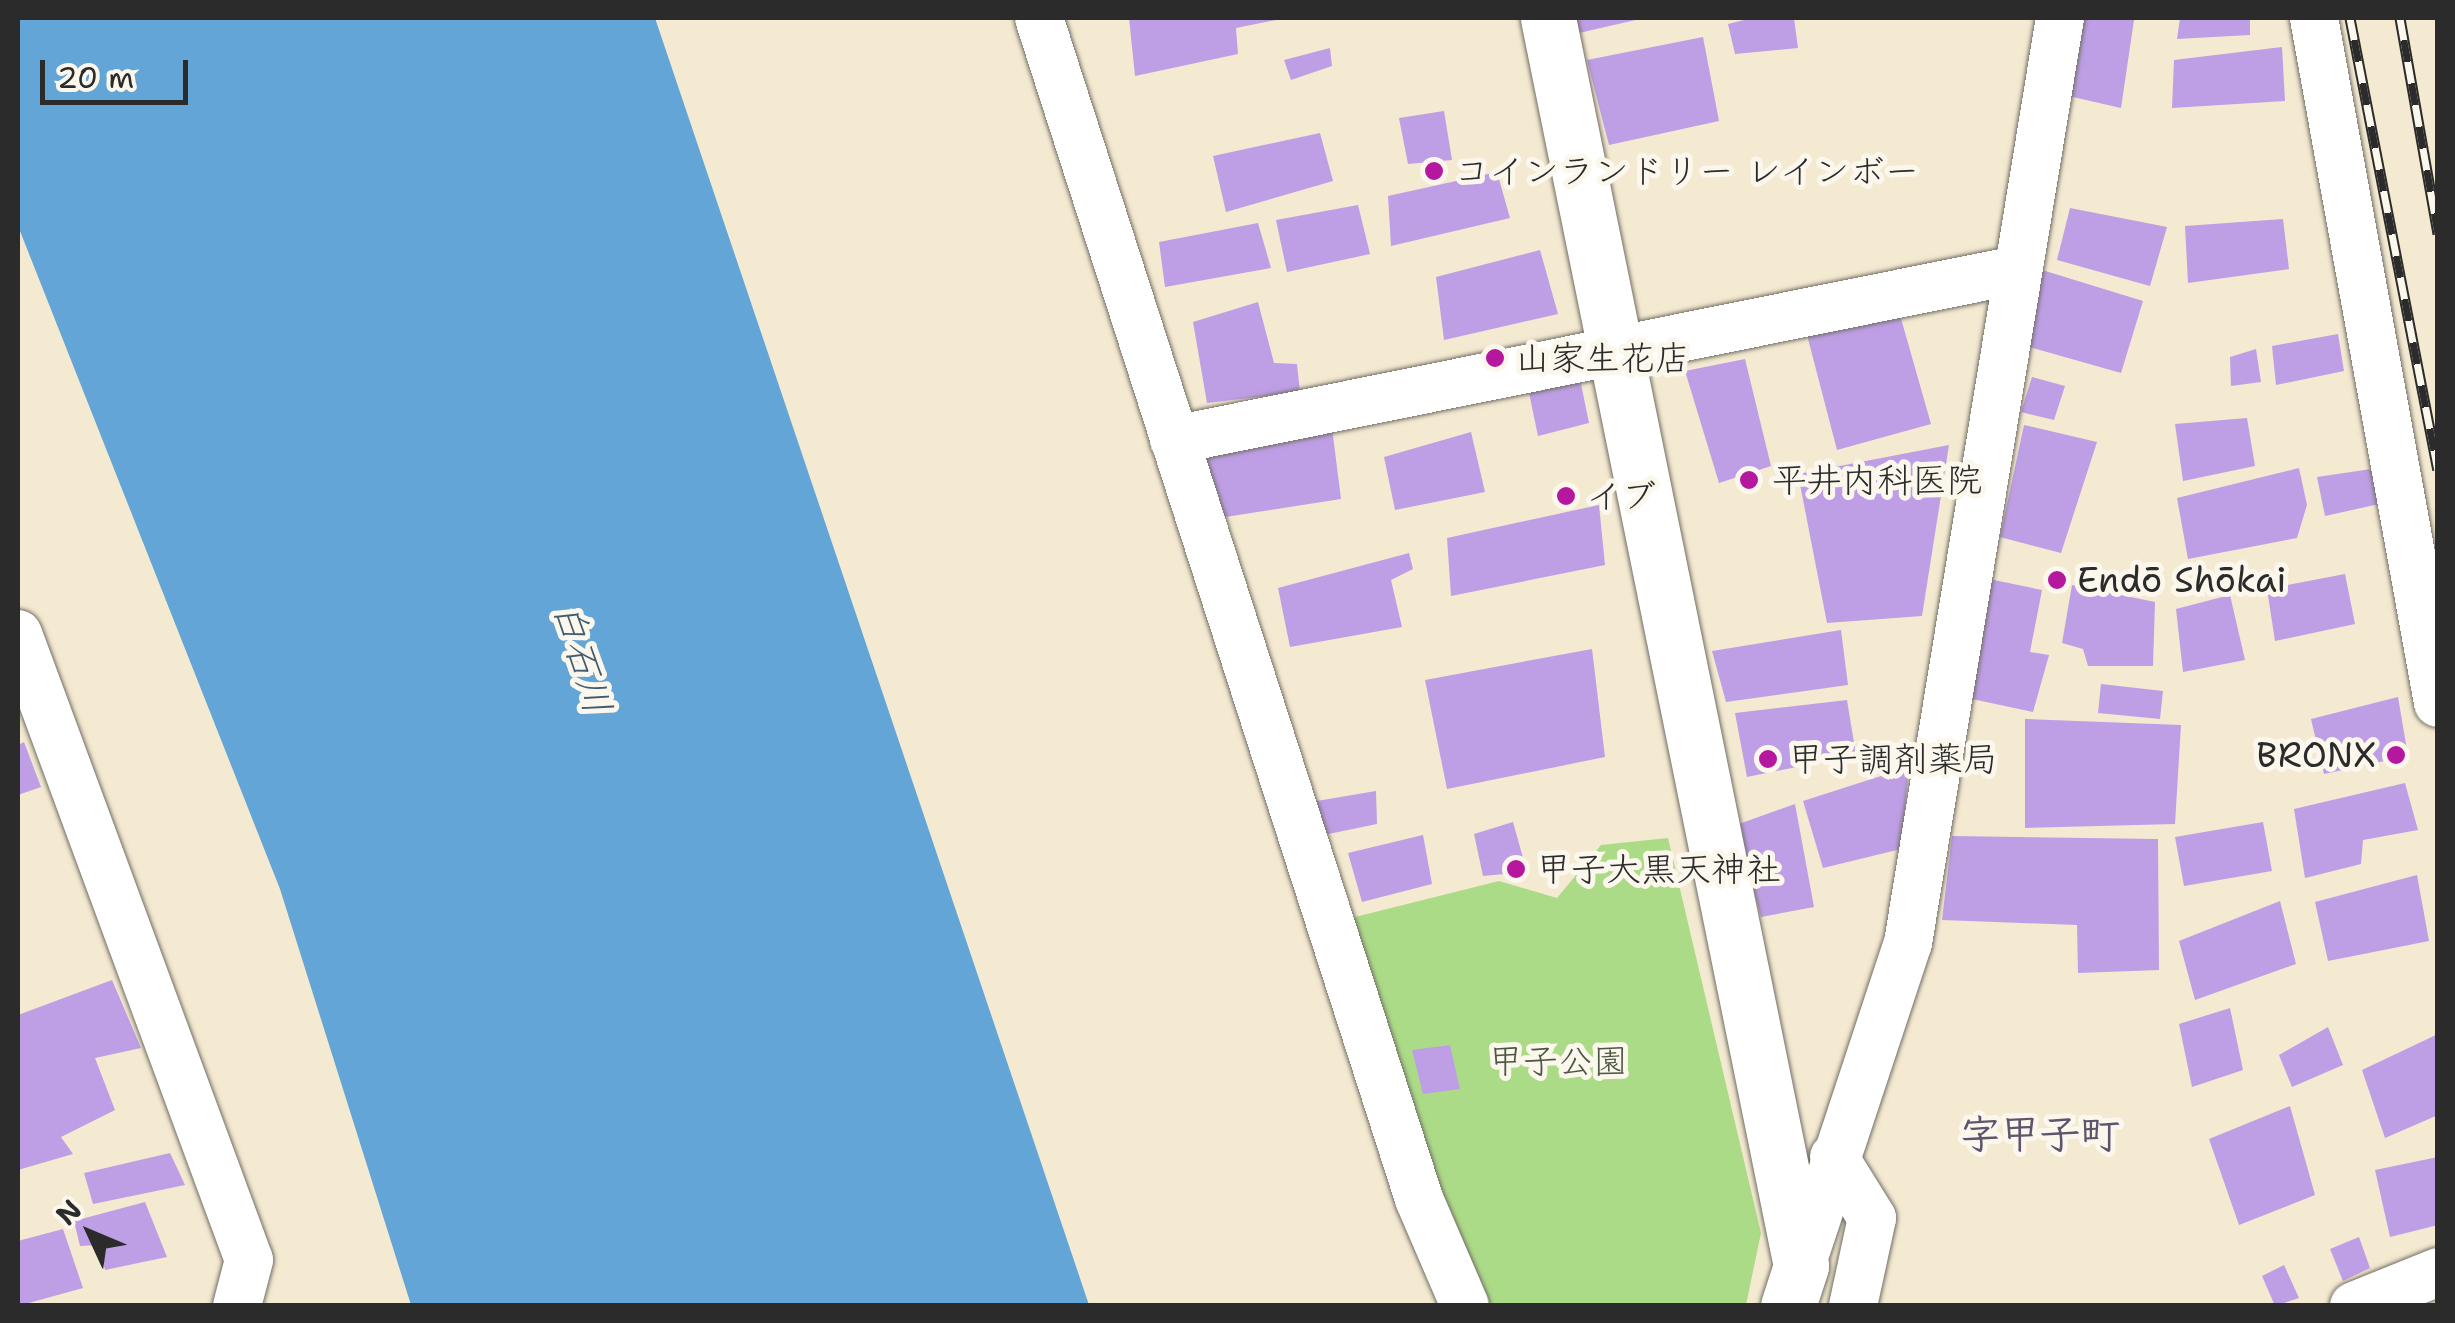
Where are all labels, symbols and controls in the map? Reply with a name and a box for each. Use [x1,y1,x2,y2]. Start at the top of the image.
scale bar [45,40,192,102]
text: 20 m [57,57,134,98]
place label: コインランドリー レインボー [1454,150,1921,192]
marker: コインランドリー レインボー [1423,160,1445,182]
place label: 山家生花店 [1515,337,1690,379]
marker: 山家生花店 [1484,347,1506,369]
place label: 平井内科医院 [1772,459,1982,501]
marker: 平井内科医院 [1736,467,1762,493]
place label: イブ [1586,475,1656,517]
marker: イブ [1555,485,1577,507]
place label: Endō Shōkai [2077,559,2287,601]
marker: Endō Shōkai [2046,569,2068,591]
water label: 白石川 [545,597,621,719]
place label: BRONX [2256,734,2376,776]
place label: 甲子調剤薬局 [1788,738,1998,780]
marker: BRONX [2385,744,2407,766]
marker: 甲子調剤薬局 [1757,748,1779,770]
place label: 甲子大黒天神社 [1536,848,1781,890]
marker: 甲子大黒天神社 [1505,858,1527,880]
park label: 甲子公園 [1488,1040,1628,1082]
district label: 字甲子町 [1960,1110,2120,1158]
north arrow [40,1183,140,1283]
text: N [47,1191,90,1233]

